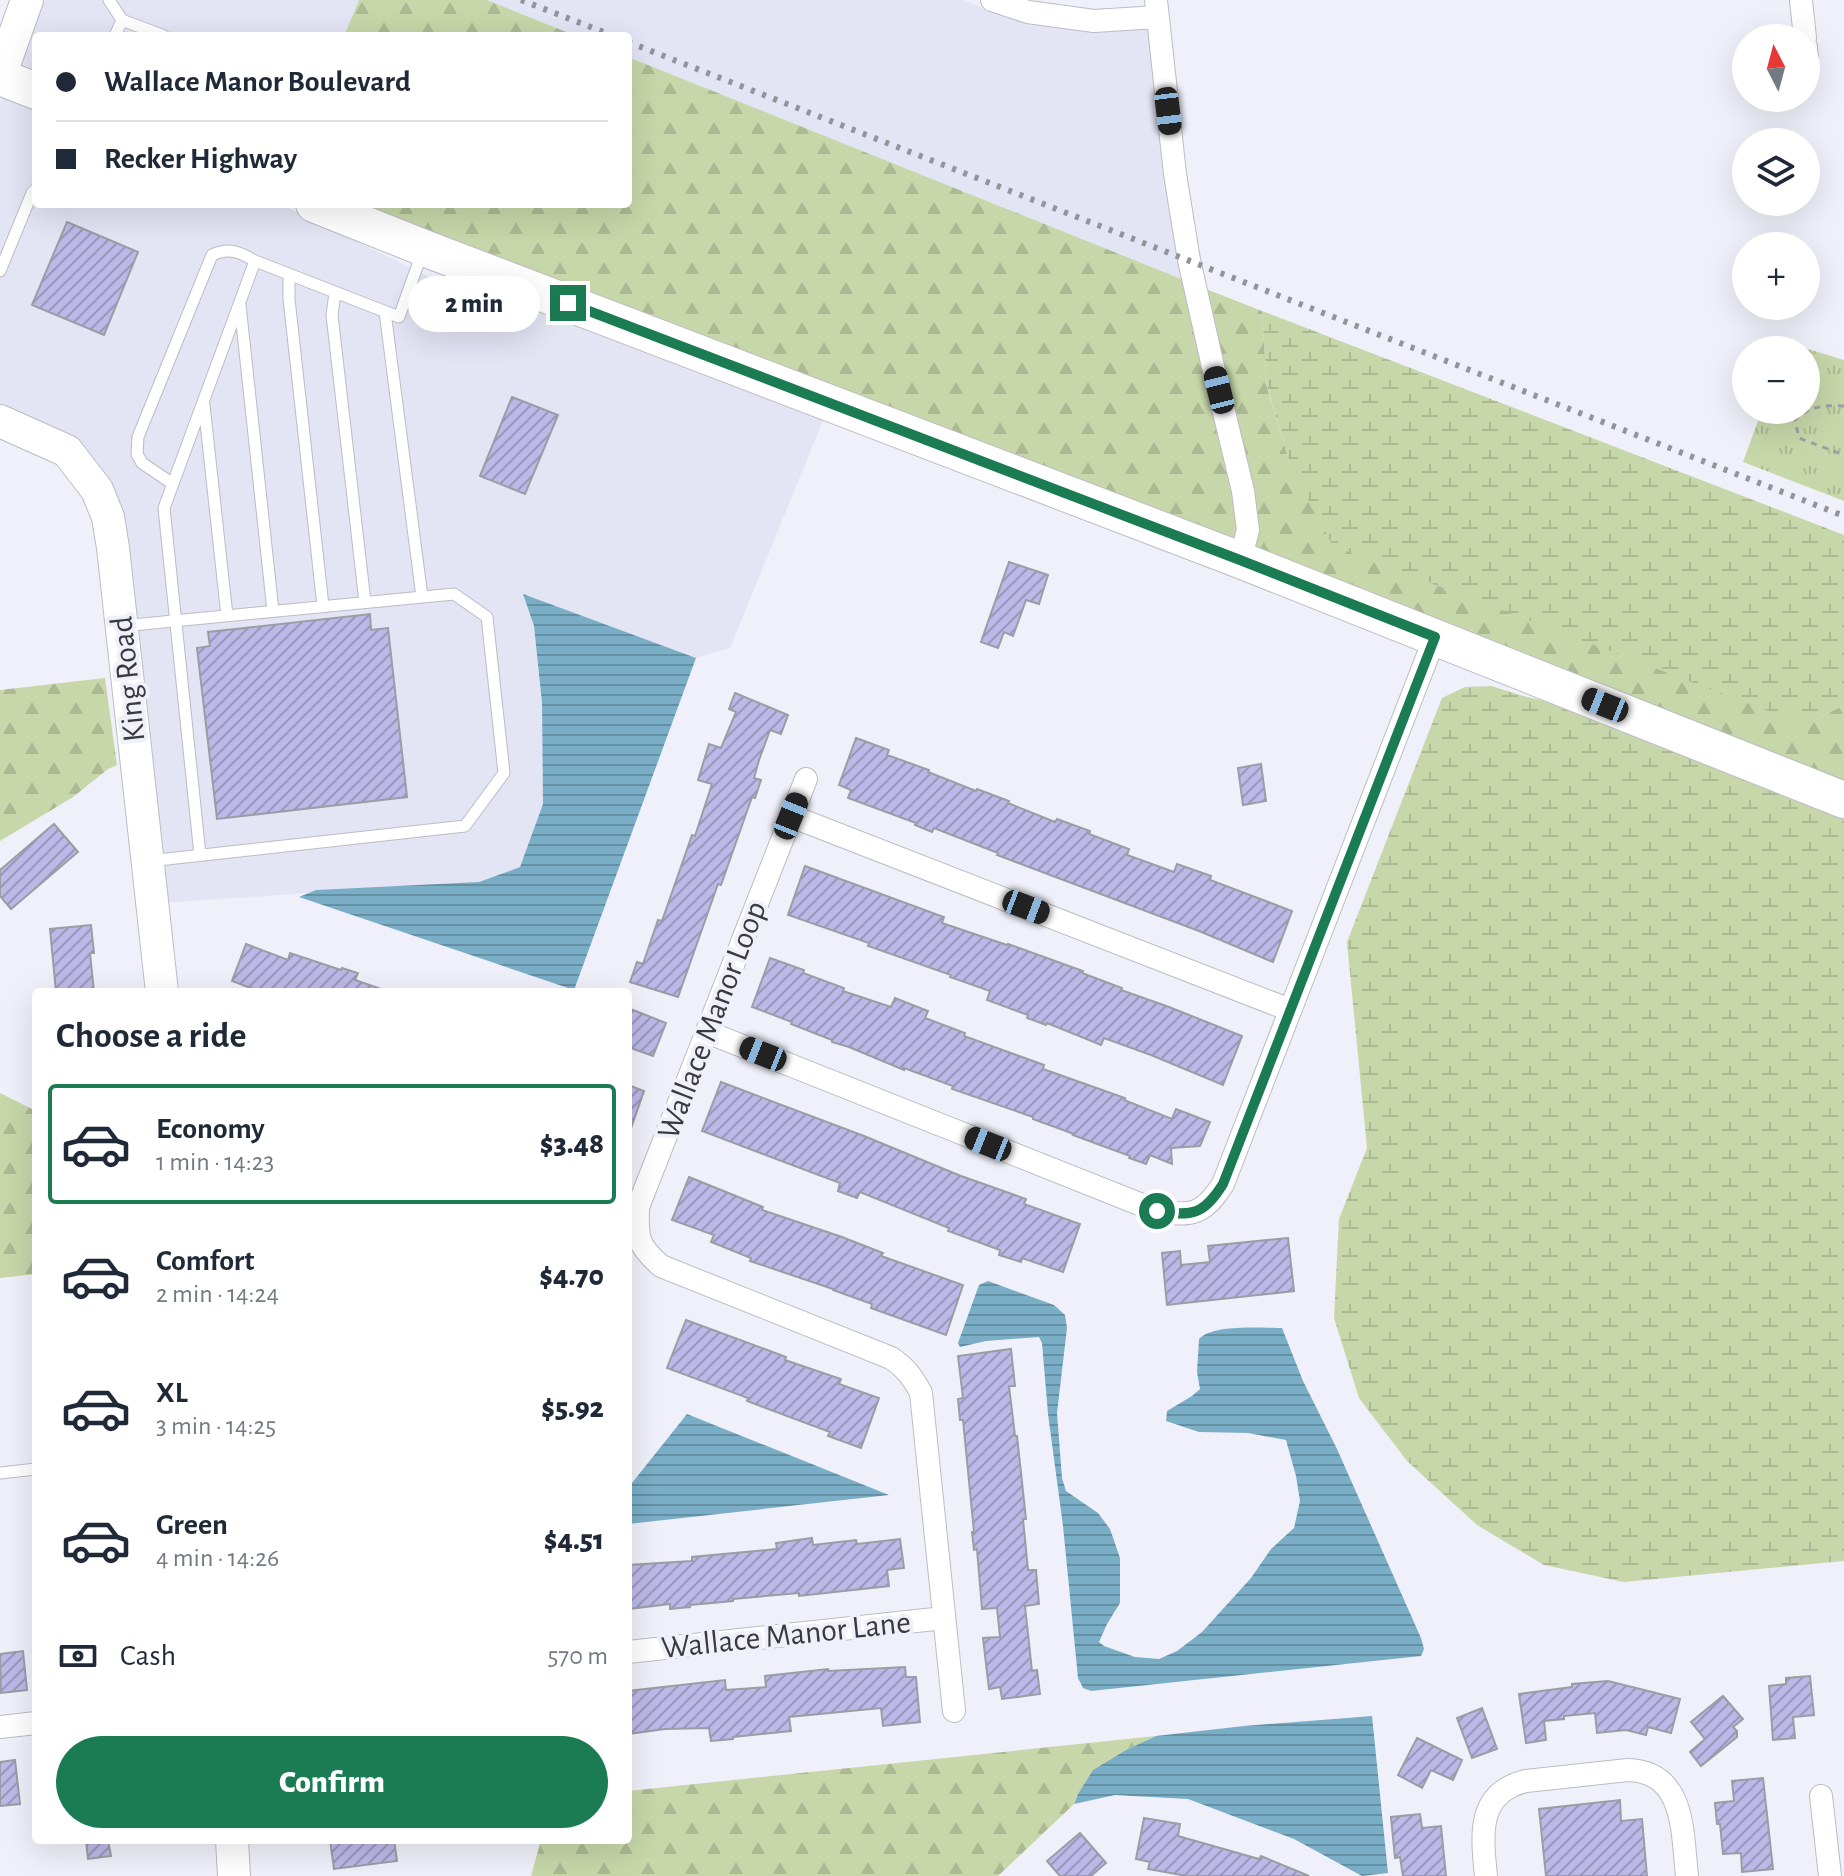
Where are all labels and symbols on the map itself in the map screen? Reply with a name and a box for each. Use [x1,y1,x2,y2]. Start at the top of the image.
north arrow [1732,24,1820,112]
car [1153,86,1183,136]
callout: 2 min [408,275,540,331]
route end [550,285,586,321]
car [1202,364,1236,416]
street label: King Road [105,615,151,743]
car [1578,685,1632,725]
car [771,789,811,843]
car [999,887,1053,927]
street label: Wallace Manor Loop [652,897,772,1143]
car [736,1034,790,1074]
car [961,1124,1015,1164]
route start [1139,1193,1175,1229]
street label: Wallace Manor Lane [660,1606,912,1664]

